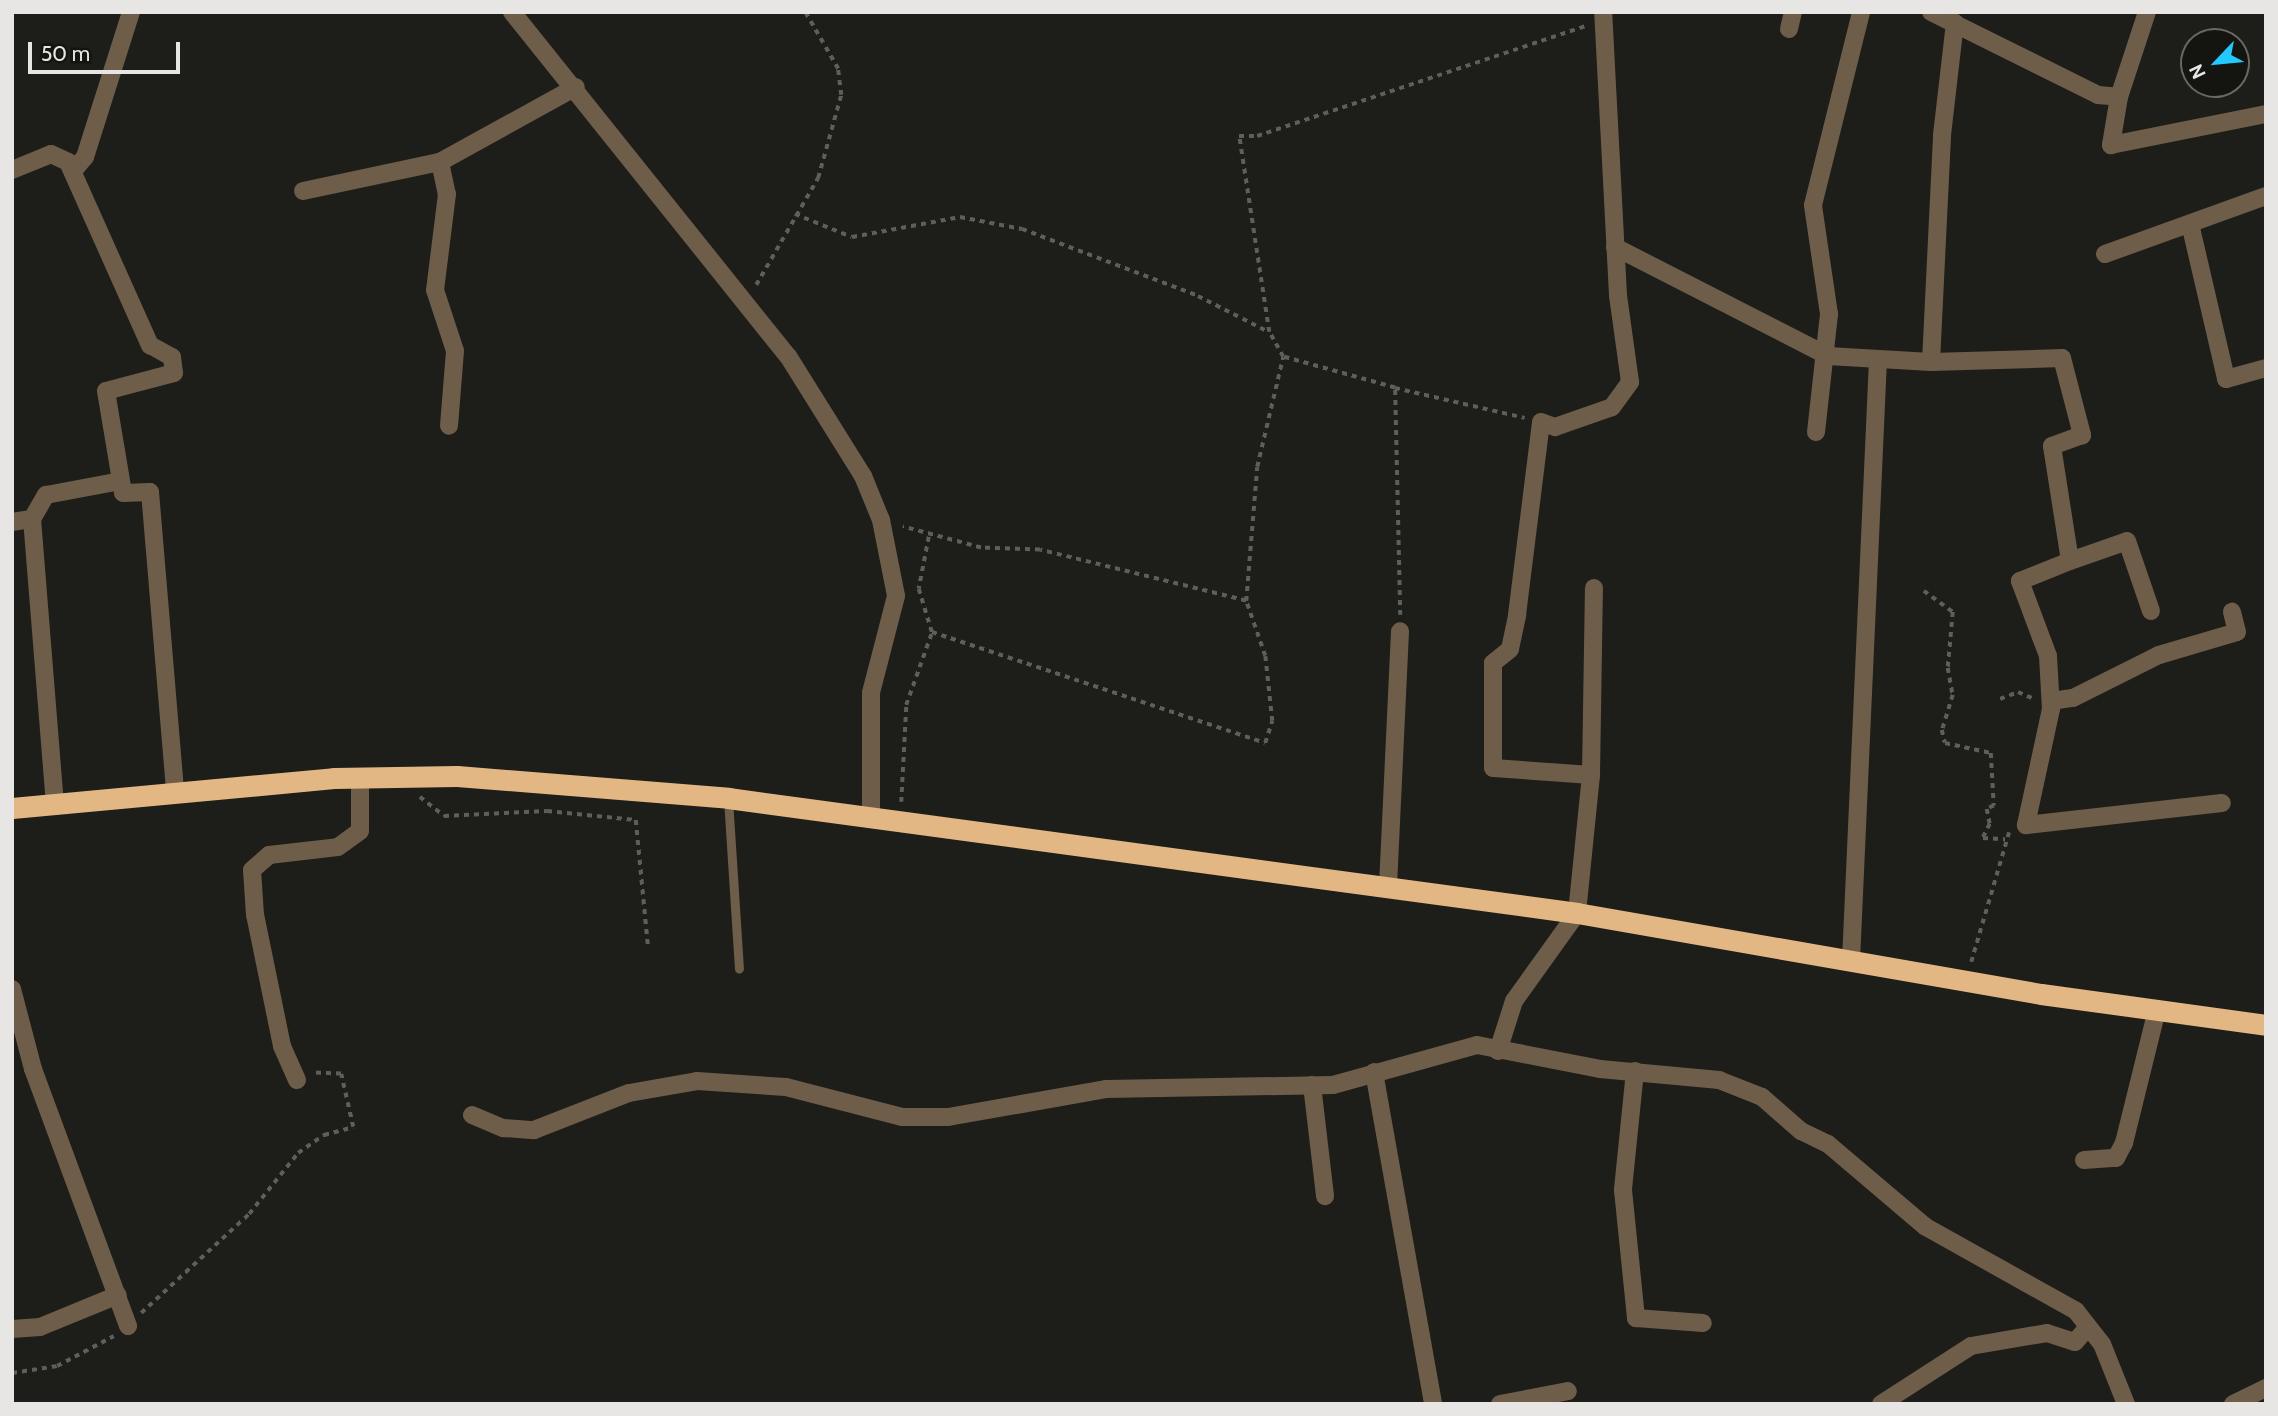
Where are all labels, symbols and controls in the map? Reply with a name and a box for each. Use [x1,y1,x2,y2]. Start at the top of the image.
scale bar [32,28,184,72]
north arrow [2180,28,2250,98]
text: 50 m [41,41,90,66]
text: N [2184,60,2211,83]

